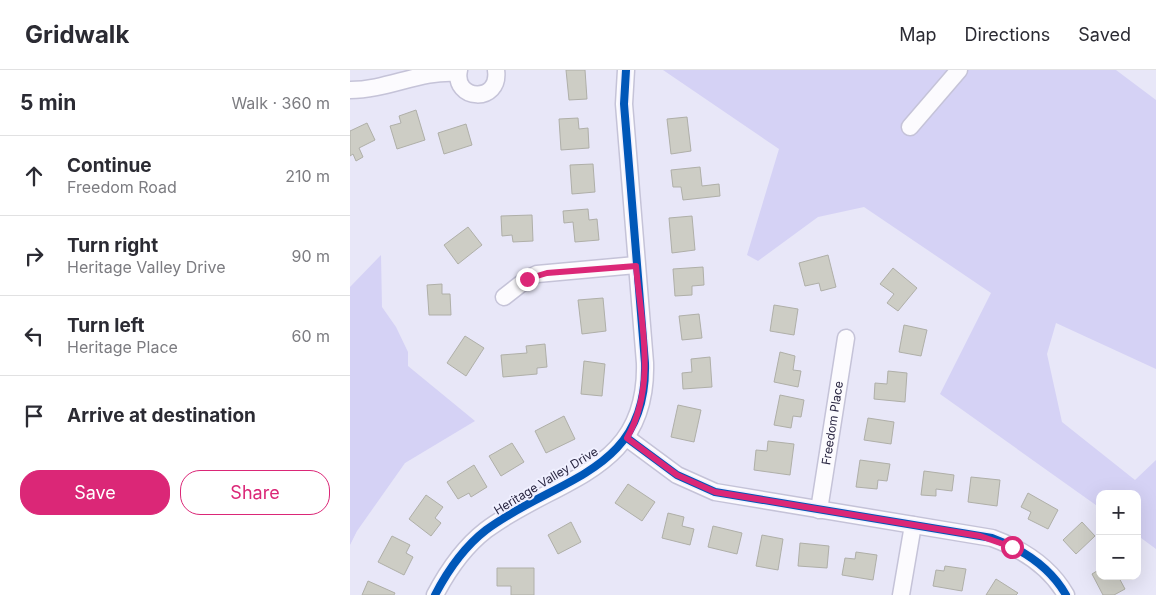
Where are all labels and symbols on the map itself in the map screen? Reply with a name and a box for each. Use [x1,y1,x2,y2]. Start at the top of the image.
route end [516,268,539,291]
street label: Freedom Place [818,380,846,466]
street label: Heritage Valley Drive [491,444,601,518]
route start [1001,536,1024,559]

